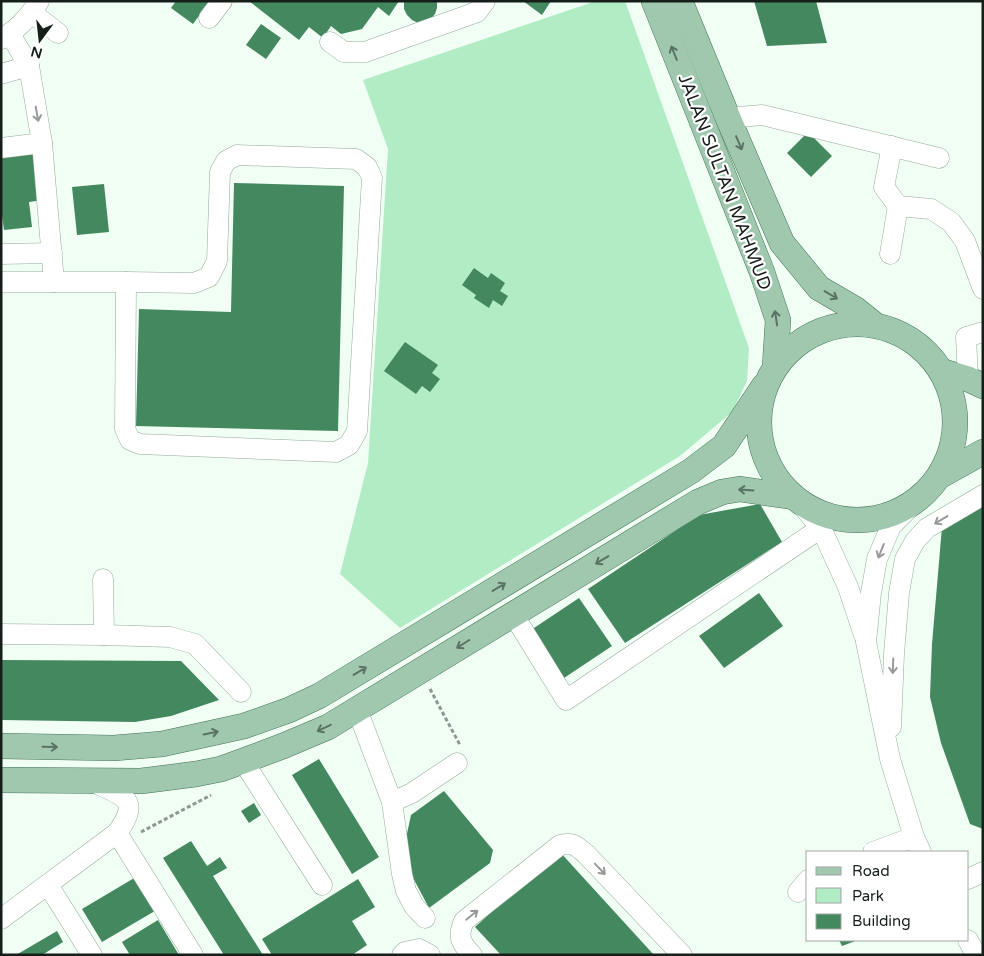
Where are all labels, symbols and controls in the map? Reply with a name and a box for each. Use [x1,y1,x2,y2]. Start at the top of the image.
north arrow [15,15,65,65]
text: N [29,42,44,62]
one-way arrow [669,45,678,60]
street label: JALAN SULTAN MAHMUD [674,71,776,293]
one-way arrow [33,105,43,121]
one-way arrow [734,135,744,150]
one-way arrow [823,290,837,300]
one-way arrow [771,311,781,327]
one-way arrow [739,485,755,494]
one-way arrow [934,515,948,525]
one-way arrow [876,543,885,558]
one-way arrow [596,555,610,565]
one-way arrow [492,581,506,591]
one-way arrow [457,640,471,650]
one-way arrow [889,658,898,674]
one-way arrow [353,666,367,676]
one-way arrow [317,724,332,733]
one-way arrow [203,728,219,737]
one-way arrow [42,742,58,751]
legend [806,851,969,941]
text: Road [852,862,890,880]
one-way arrow [594,863,606,876]
text: Park [852,887,884,905]
one-way arrow [466,909,479,920]
text: Building [852,912,911,930]

